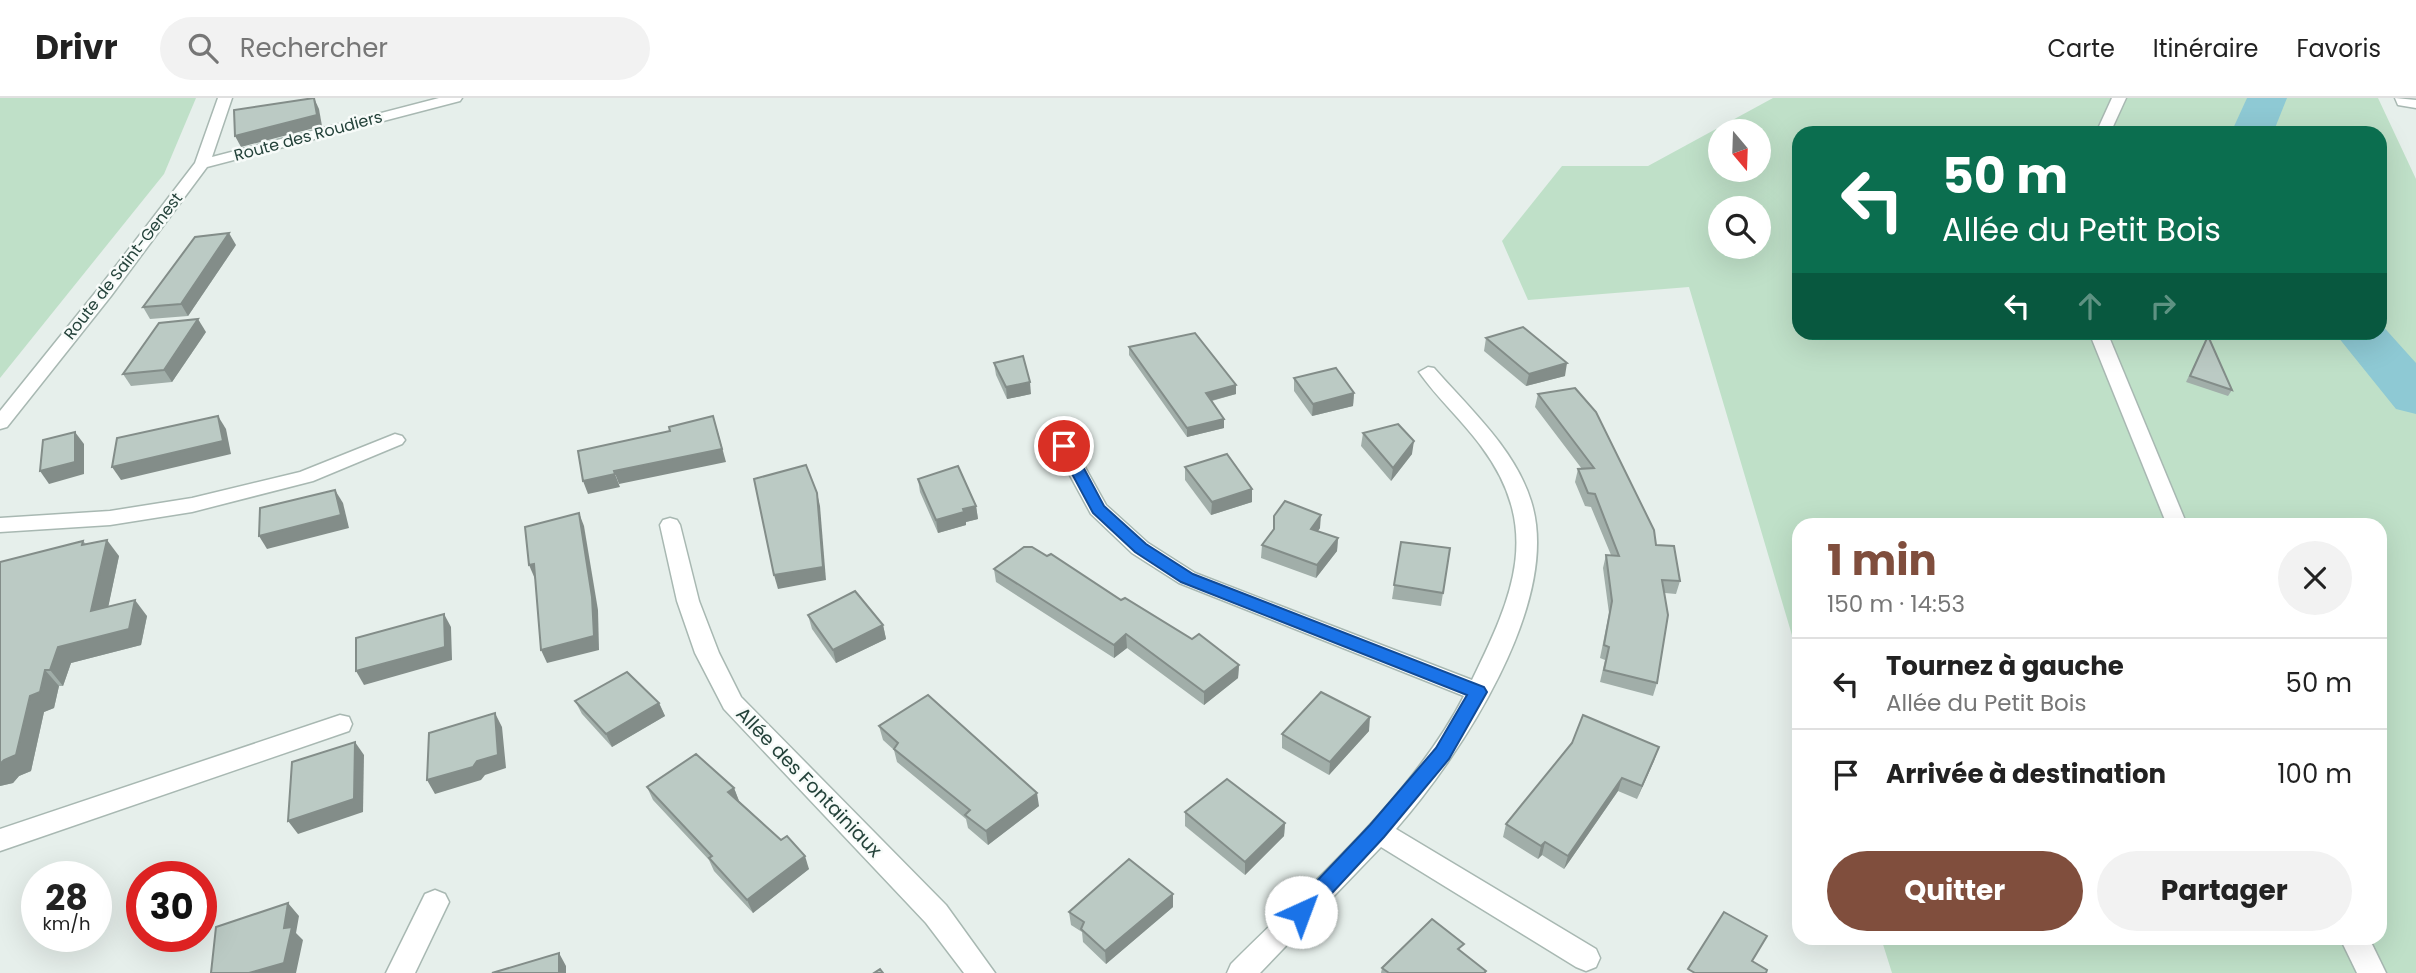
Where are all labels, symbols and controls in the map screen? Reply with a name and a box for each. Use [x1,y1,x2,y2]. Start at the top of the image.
search box [160,17,650,80]
text: Drivr [35,24,118,71]
icon: search [184,29,222,67]
text: Rechercher [240,30,388,66]
text: Carte [2047,32,2115,65]
text: Itinéraire [2153,32,2258,65]
text: Favoris [2296,32,2381,65]
street label: Route des Roudiers [231,105,385,167]
north arrow [1708,119,1771,182]
map controls [1708,119,1771,259]
text: 50 m [1942,142,2068,210]
icon: left [1827,154,1918,245]
street label: Route de Saint-Genest [58,187,188,344]
button: search [1708,196,1771,259]
text: Allée du Petit Bois [1942,207,2221,252]
icon: left [1998,287,2036,325]
icon: ahead [2071,287,2109,325]
icon: right [2144,287,2182,325]
pin [1034,416,1094,476]
icon: arrive [1045,427,1083,465]
text: 1 min [1827,531,1937,590]
button: close [2278,541,2352,615]
text: 150 m · 14:53 [1827,588,1965,620]
text: Tournez à gauche [1886,648,2124,684]
icon: left [1827,665,1865,703]
text: 50 m [2286,665,2352,701]
text: Allée du Petit Bois [1886,687,2087,719]
street label: Allée des Fontainiaux [730,701,888,863]
icon: arrive [1827,756,1865,794]
text: Arrivée à destination [1886,756,2166,792]
text: 100 m [2277,756,2352,792]
button: Quitter [1827,851,2083,931]
button: Partager [2097,851,2352,931]
speed limit sign: 30 [126,861,217,952]
text: 28 [45,873,88,922]
position arrow [1264,875,1338,949]
text: km/h [43,911,90,936]

